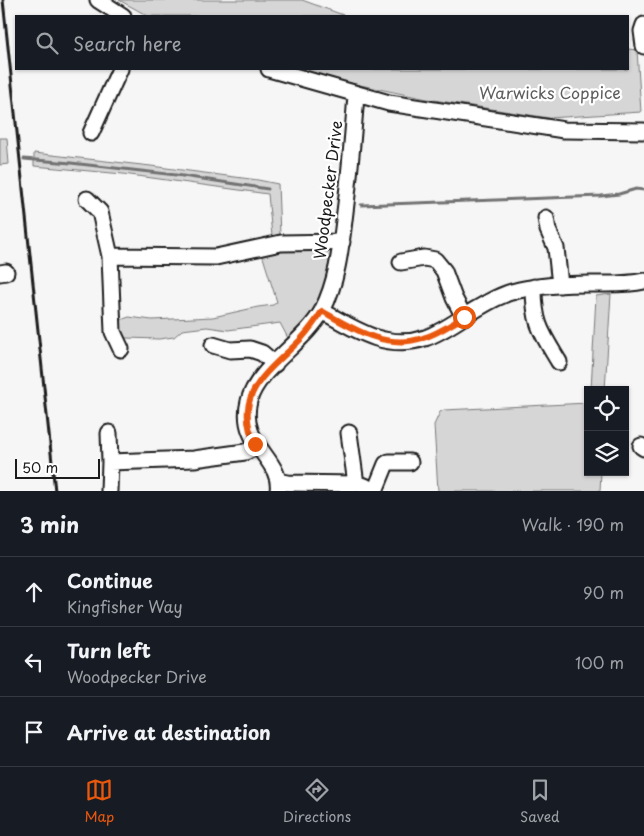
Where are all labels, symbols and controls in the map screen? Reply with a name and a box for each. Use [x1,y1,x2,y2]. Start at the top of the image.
search box [15,15,629,70]
icon: search [33,29,61,57]
text: Search here [73,29,182,57]
park label: Warwicks Coppice [479,80,621,104]
street label: Woodpecker Drive [307,119,347,261]
route start [453,306,476,329]
map controls [584,386,629,476]
button: locate [584,386,629,431]
button: layers [584,431,629,476]
route end [244,433,267,456]
scale bar [15,456,100,479]
text: 50 m [22,457,58,478]
text: 3 min [20,508,79,540]
text: Walk · 190 m [522,512,624,536]
text: Continue [67,566,153,594]
icon: ahead [20,578,48,606]
text: 90 m [583,580,624,604]
text: Kingfisher Way [67,594,183,618]
text: Turn left [67,636,151,664]
icon: left [20,648,48,676]
text: 100 m [575,650,624,674]
text: Woodpecker Drive [67,664,207,688]
icon: arrive [20,718,48,746]
text: Arrive at destination [67,718,271,746]
tab: Map [84,776,114,827]
tab: Directions [283,776,351,827]
tab: Saved [520,776,560,827]

